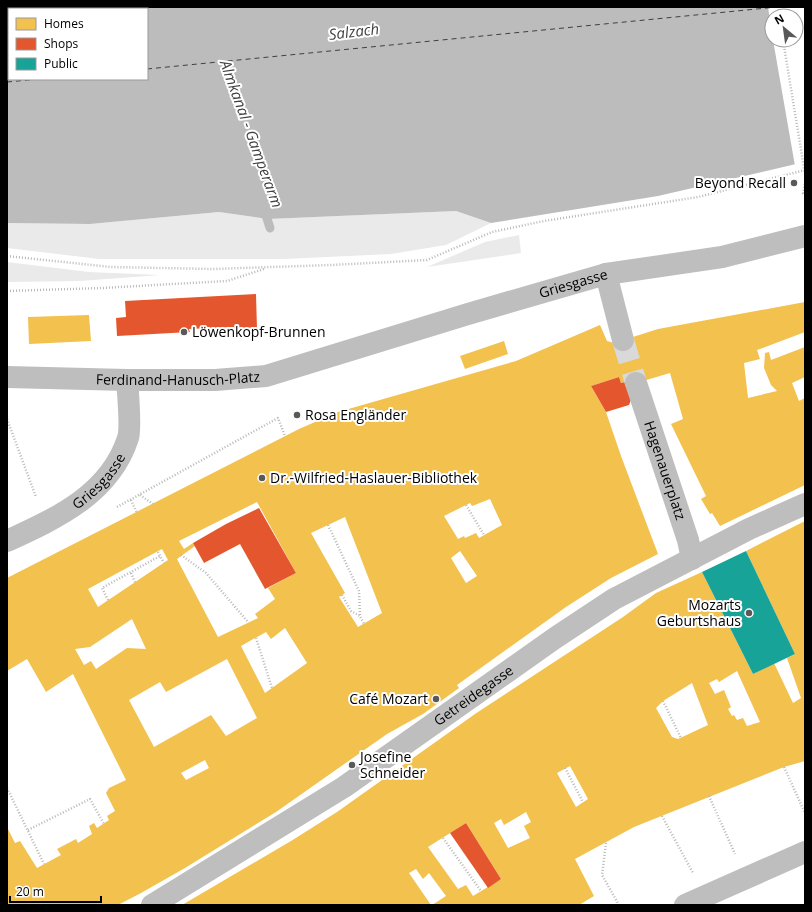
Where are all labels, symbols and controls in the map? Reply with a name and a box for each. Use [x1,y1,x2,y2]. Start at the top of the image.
legend [8,8,148,80]
north arrow [764,8,804,48]
text: N [771,10,786,28]
text: Homes [44,15,84,32]
water label: Salzach [328,18,380,44]
text: Shops [44,35,79,52]
text: Public [44,55,78,72]
water label: Almkanal - Gamperarm [216,56,288,210]
place label: Beyond Recall [695,173,786,192]
marker: Beyond Recall [789,178,799,188]
street label: Griesgasse [536,264,610,302]
place label: Löwenkopf-Brunnen [192,322,326,341]
marker: Löwenkopf-Brunnen [179,327,189,337]
street label: Ferdinand-Hanusch-Platz [96,366,261,389]
place label: Rosa Engländer [305,405,406,424]
marker: Rosa Engländer [292,410,302,420]
street label: Hagenauerplatz [640,418,691,523]
street label: Griesgasse [68,450,129,513]
place label: Dr.-Wilfried-Haslauer-Bibliothek [270,468,478,487]
marker: Dr.-Wilfried-Haslauer-Bibliothek [257,473,267,483]
place label: Mozarts Geburtshaus [657,595,741,630]
marker: Mozarts Geburtshaus [744,608,754,618]
street label: Getreidegasse [430,660,517,730]
place label: Café Mozart [349,689,428,708]
marker: Café Mozart [431,694,441,704]
place label: Josefine Schneider [358,747,425,782]
marker: Josefine Schneider [347,760,357,770]
scale bar [10,878,101,904]
text: 20 m [16,883,44,900]

